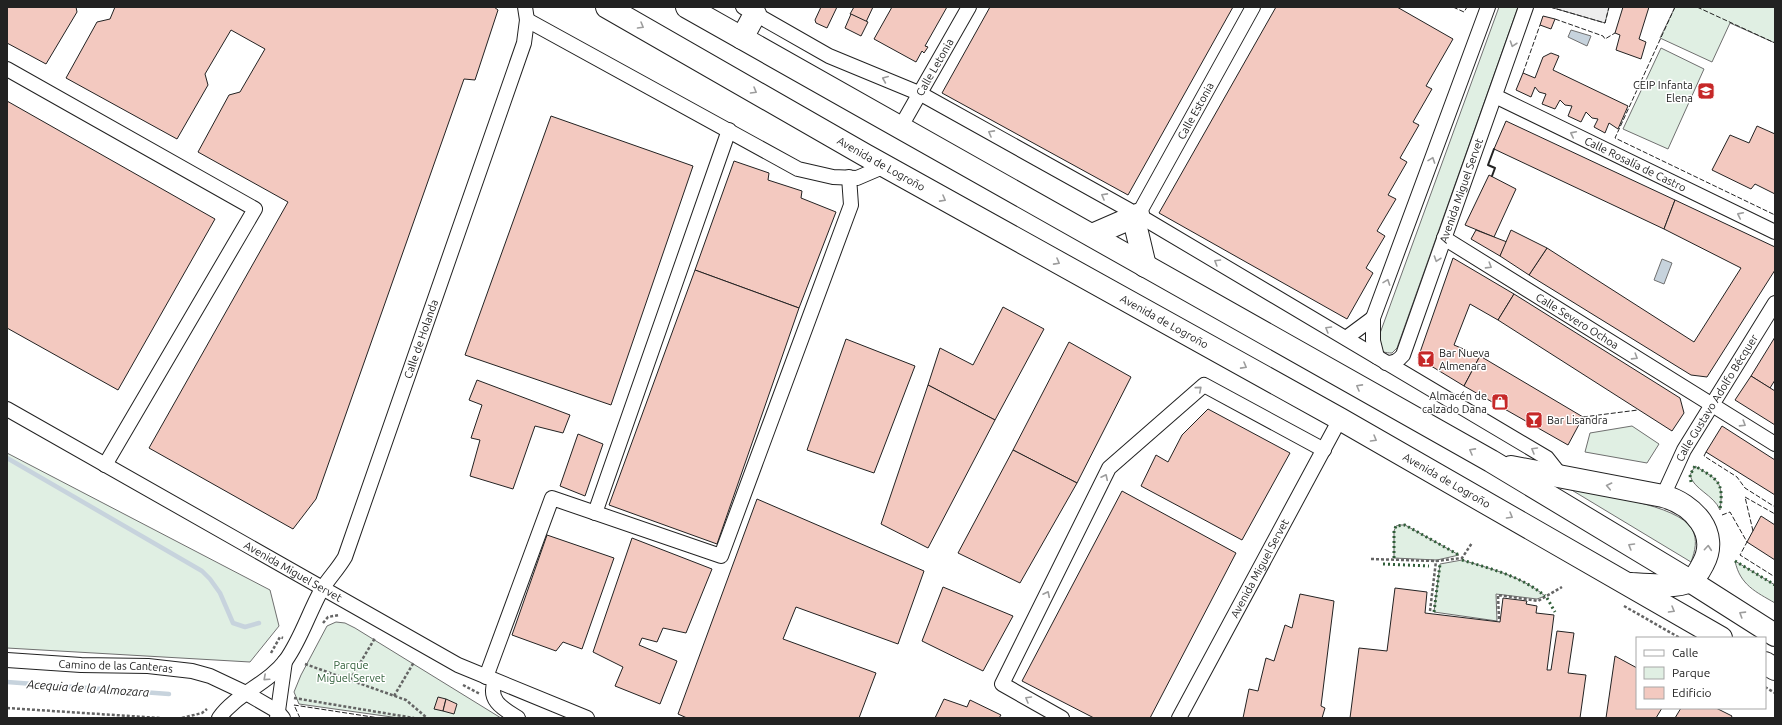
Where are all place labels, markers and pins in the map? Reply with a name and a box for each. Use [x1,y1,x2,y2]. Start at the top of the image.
place label: CEIP Infanta Elena [1633,79,1693,104]
school or university icon: CEIP Infanta Elena [1696,81,1716,101]
place label: Bar Nueva Almenara [1439,347,1490,372]
bar icon: Bar Nueva Almenara [1416,349,1436,369]
place label: Almacén de calzado Dana [1422,390,1487,415]
shop icon: Almacén de calzado Dana [1490,392,1510,412]
bar icon: Bar Lisandra [1524,410,1544,430]
place label: Bar Lisandra [1547,414,1608,426]

